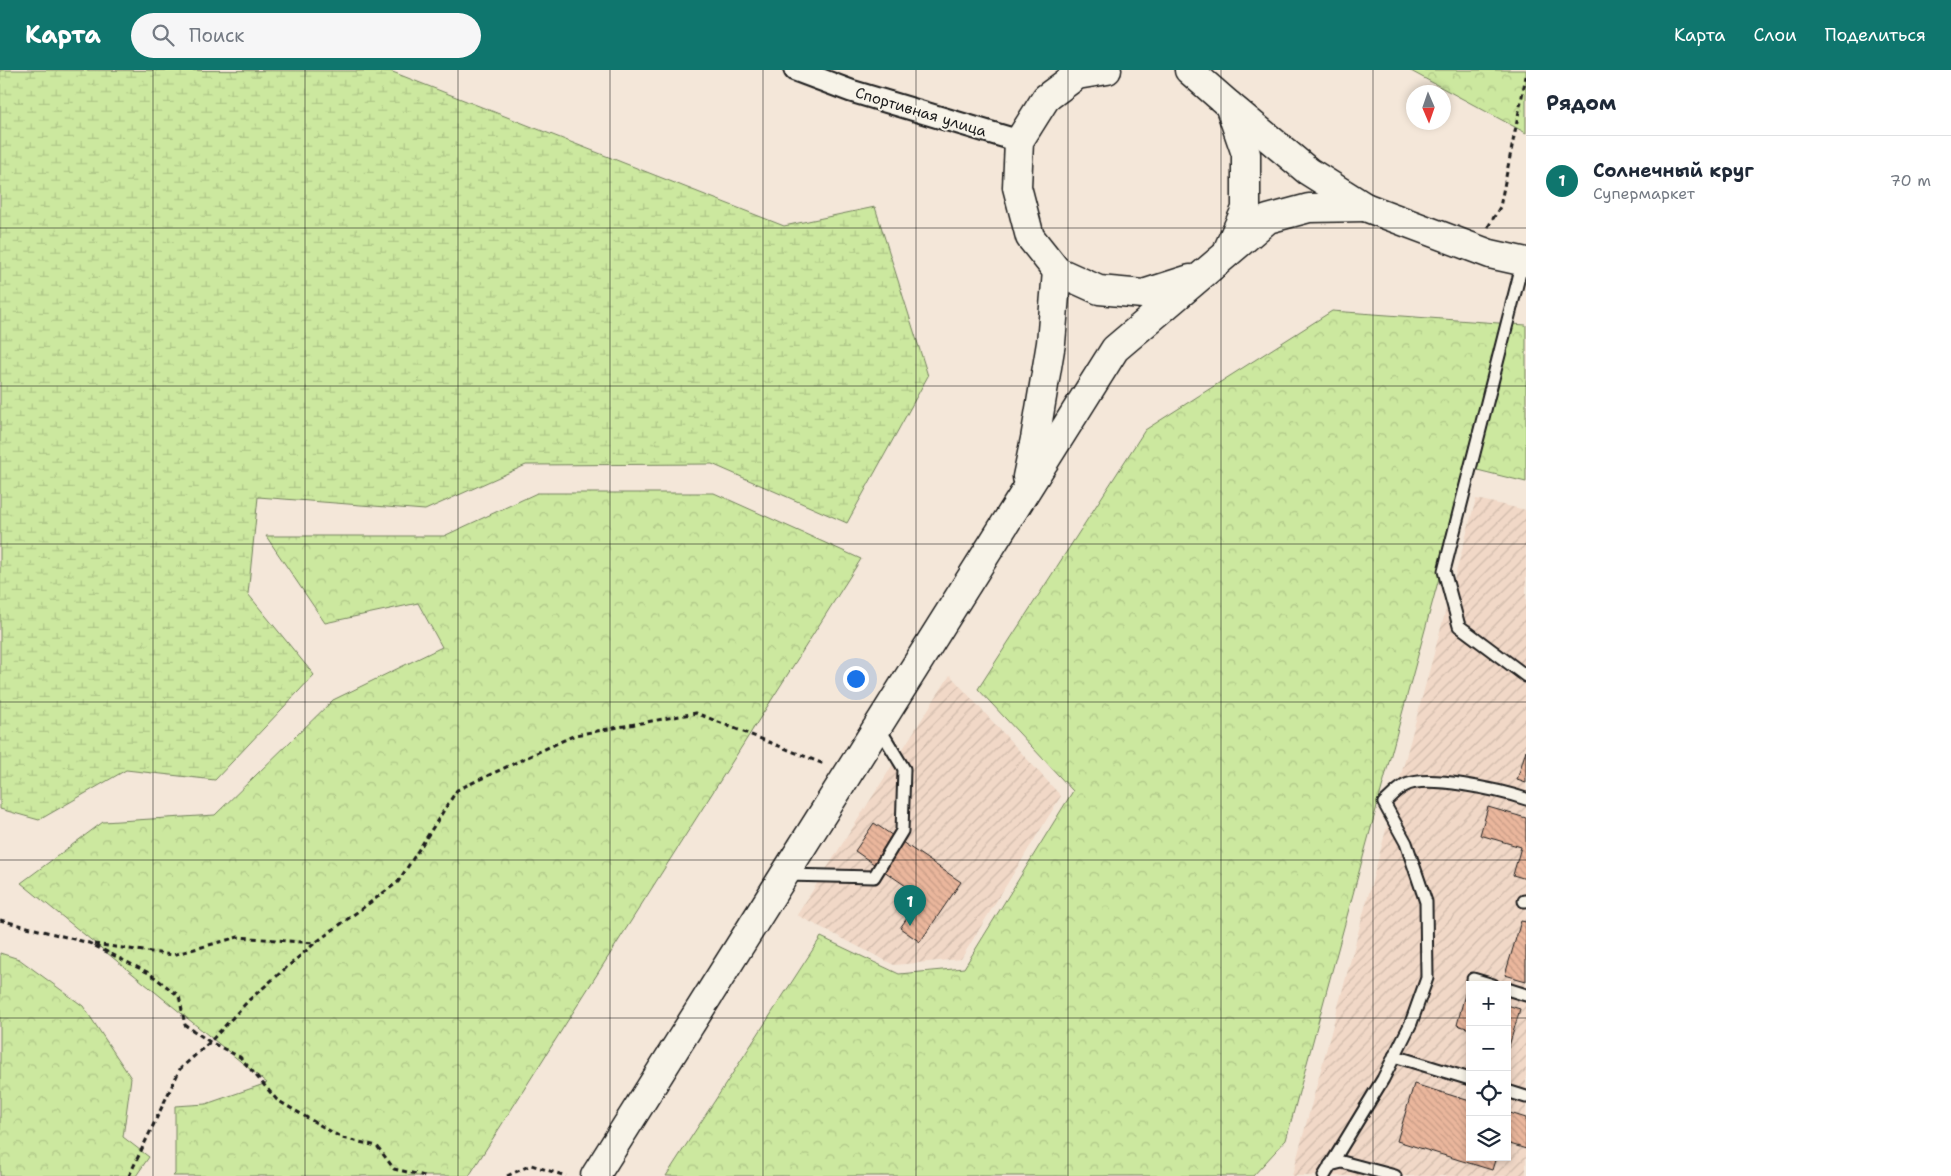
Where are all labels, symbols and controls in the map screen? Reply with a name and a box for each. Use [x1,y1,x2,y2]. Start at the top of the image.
search box [131,13,481,58]
text: Карта [25,19,101,51]
icon: search [149,21,177,49]
text: Поиск [189,23,244,48]
text: Карта [1674,23,1725,47]
text: Слои [1753,23,1797,47]
text: Поделиться [1825,23,1926,47]
street label: Спортивная улица [853,83,990,142]
north arrow [1406,85,1451,130]
text: Рядом [1546,89,1616,117]
text: Солнечный круг [1593,158,1754,183]
text: 1 [1558,170,1566,191]
text: 70 m [1890,170,1931,191]
text: Супермаркет [1593,183,1695,204]
your location [843,666,869,692]
pin: 1 [894,885,926,926]
map controls [1466,981,1511,1161]
button: + [1466,981,1511,1026]
button: − [1466,1026,1511,1071]
button: locate [1466,1071,1511,1116]
button: layers [1466,1116,1511,1161]

